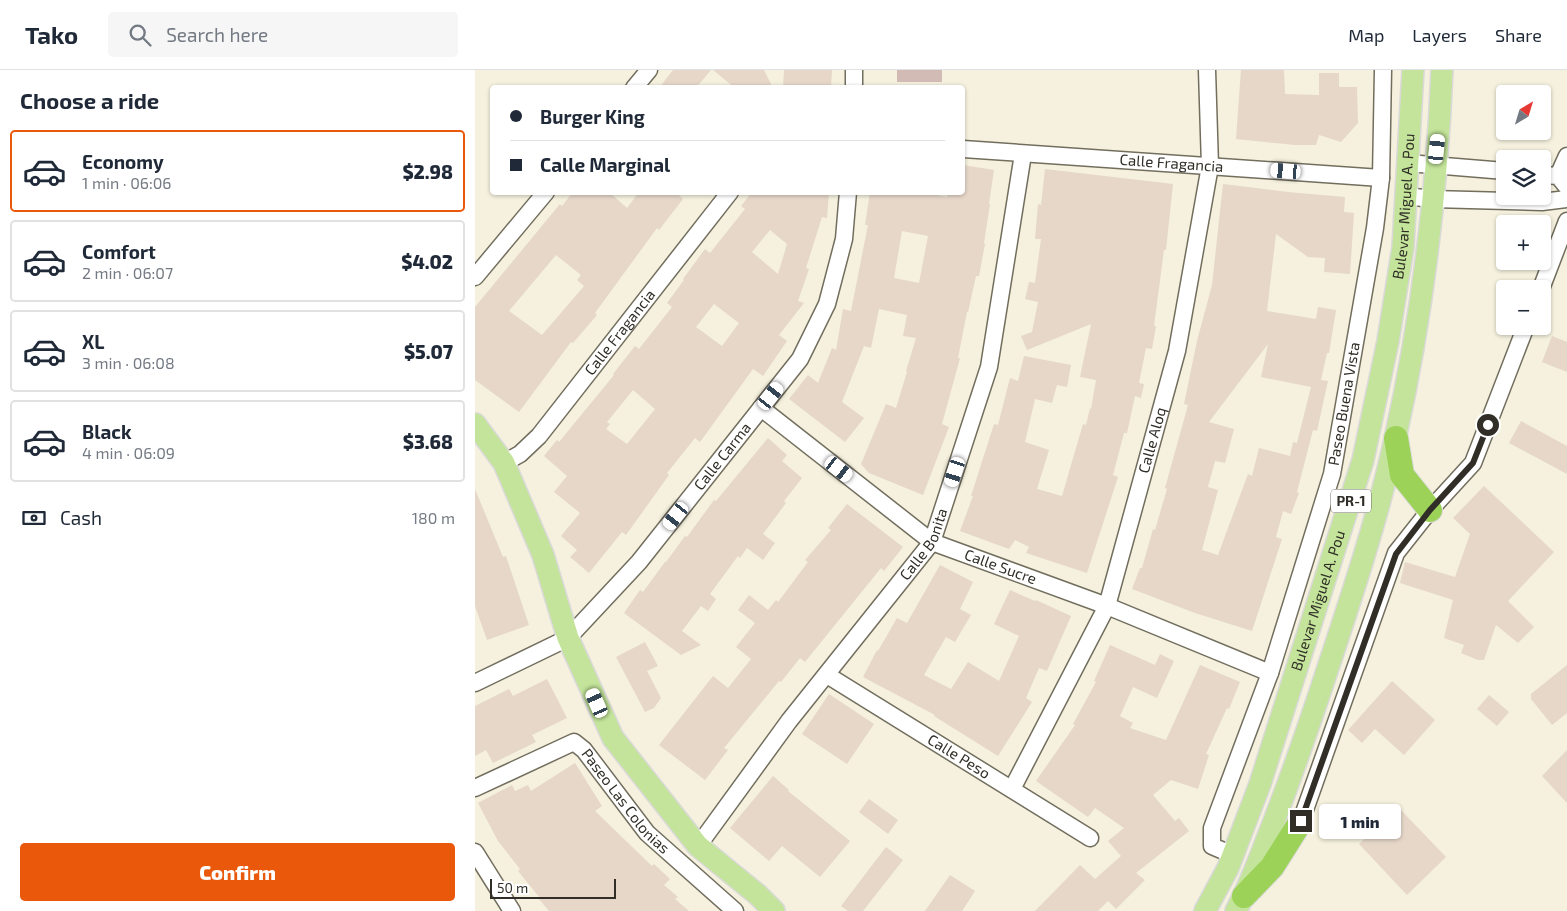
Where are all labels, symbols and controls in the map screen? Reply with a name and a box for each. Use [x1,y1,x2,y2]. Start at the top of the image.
search box [108,12,458,57]
text: Tako [25,20,78,49]
icon: search [126,21,154,49]
text: Search here [166,23,268,46]
text: Map [1348,24,1384,46]
text: Layers [1412,24,1467,46]
text: Share [1495,24,1542,46]
north arrow [1496,85,1551,140]
map controls [1496,85,1551,335]
text: Choose a ride [20,87,159,113]
text: Burger King [540,105,645,128]
street label: Bulevar Miguel A. Pou [1388,133,1417,281]
car [1427,133,1446,165]
icon: car [22,149,67,194]
text: Economy [82,150,164,173]
street label: Calle Fragancia [1119,150,1224,175]
button: layers [1496,150,1551,205]
text: Calle Marginal [540,153,670,176]
text: $2.98 [402,160,453,183]
car [1270,162,1301,180]
text: 1 min · 06:06 [82,173,172,192]
button: + [1496,215,1551,270]
icon: car [22,239,67,284]
text: Comfort [82,240,156,263]
text: $4.02 [401,250,453,273]
text: 2 min · 06:07 [82,263,173,282]
button: − [1496,280,1551,335]
street label: Calle Fragancia [580,285,658,378]
icon: car [22,329,67,374]
text: XL [82,330,104,353]
text: $5.07 [404,340,453,363]
street label: Paseo Buena Vista [1324,341,1363,467]
text: 3 min · 06:08 [82,353,175,372]
car [755,380,786,412]
street label: Calle Aloq [1134,405,1169,475]
route start [1477,414,1499,436]
street label: Calle Carma [690,418,754,493]
icon: car [22,419,67,464]
text: Black [82,420,132,443]
text: $3.68 [403,430,453,453]
text: 4 min · 06:09 [82,443,175,462]
car [822,454,855,484]
car [943,455,966,489]
road number: PR-1 [1331,490,1371,512]
car [660,500,691,532]
icon: cash [20,504,48,532]
text: Cash [60,506,102,529]
street label: Calle Bonita [895,506,950,583]
text: 180 m [412,508,455,527]
street label: Bulevar Miguel A. Pou [1287,528,1348,673]
street label: Calle Sucre [962,545,1039,587]
car [584,686,609,720]
street label: Calle Peso [925,730,994,782]
street label: Paseo Las Colonias [578,745,674,857]
callout: 1 min [1319,804,1401,838]
route end [1290,810,1312,832]
text: 1 min [1340,812,1380,831]
button: Confirm [20,843,455,901]
scale bar [490,876,616,899]
text: 50 m [497,879,528,896]

